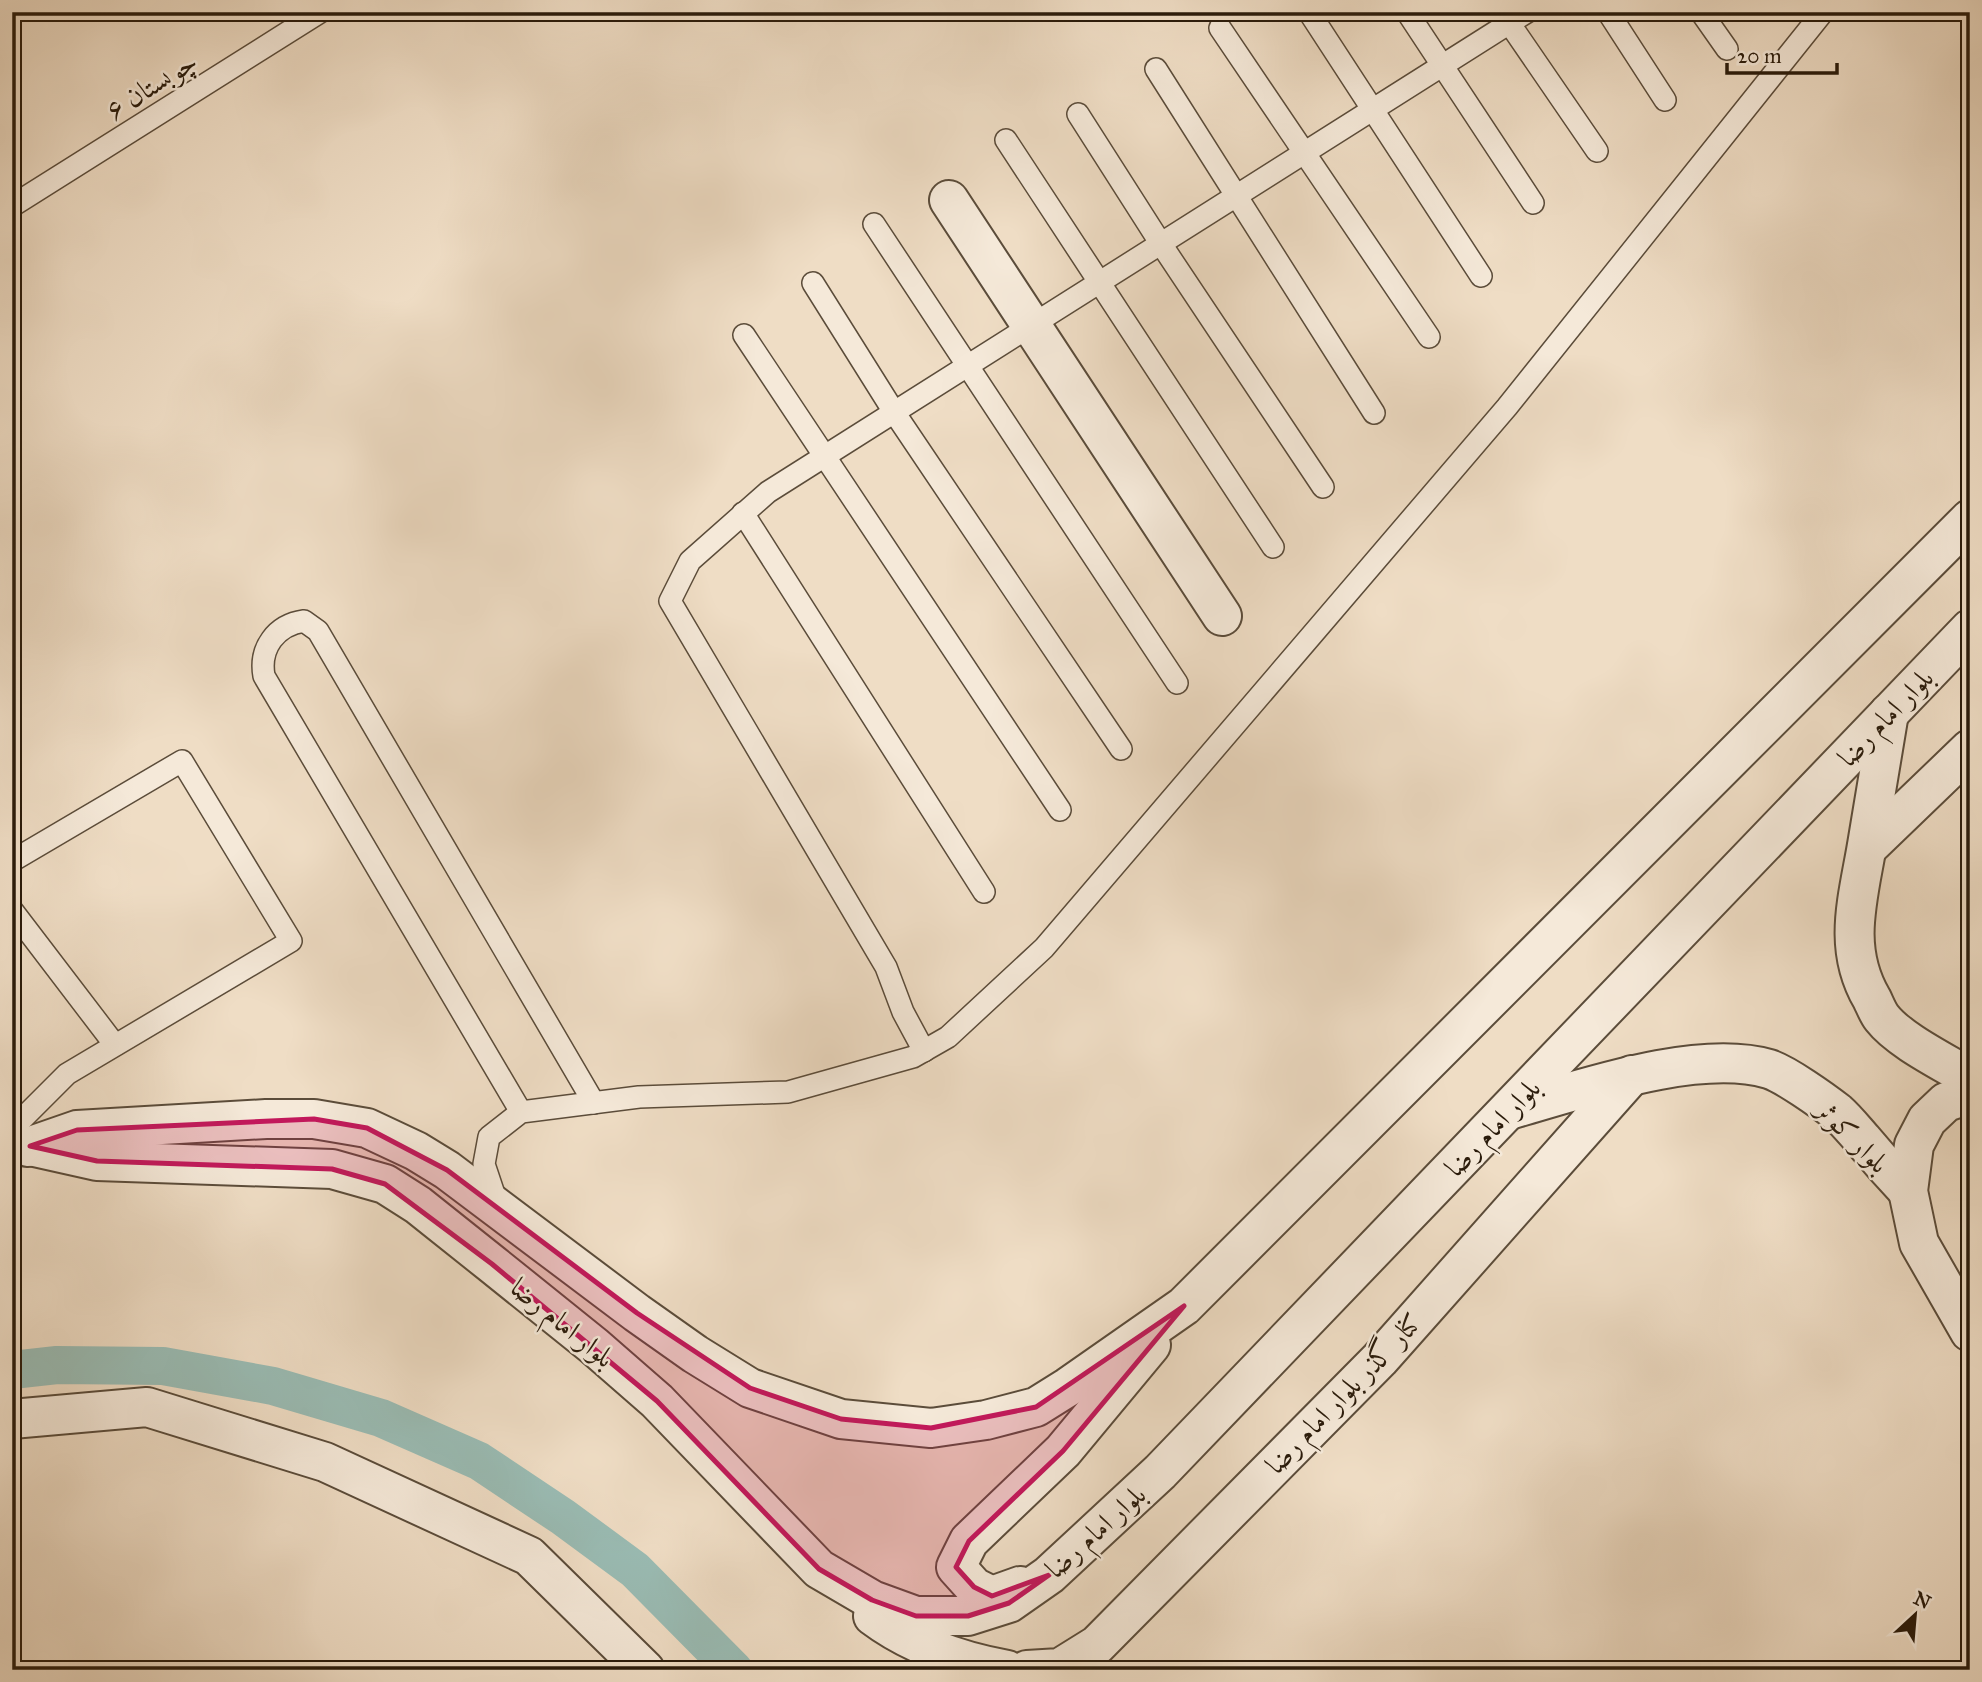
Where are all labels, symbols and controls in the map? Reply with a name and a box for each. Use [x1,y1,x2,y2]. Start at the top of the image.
scale bar [1727,32,1837,76]
text: 20 m [1737,43,1782,69]
street label: چوبستان ۶ [99,44,204,128]
street label: بلوار امام رضا [1830,661,1946,779]
street label: بلوار امام رضا [1437,1071,1553,1189]
street label: بلوار کوثر [1806,1090,1897,1180]
street label: بلوار امام رضا [499,1270,622,1380]
street label: کنار گذر بلوار امام رضا [1256,1304,1434,1486]
street label: بلوار امام رضا [1038,1477,1158,1591]
north arrow [1881,1580,1951,1650]
text: N [1910,1586,1935,1614]

